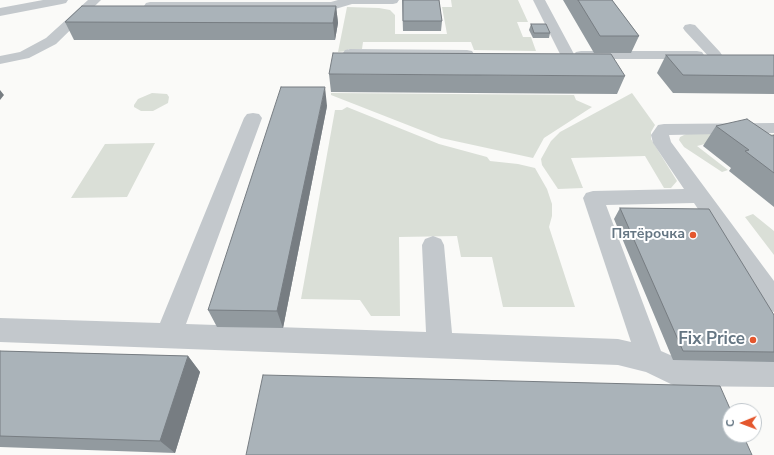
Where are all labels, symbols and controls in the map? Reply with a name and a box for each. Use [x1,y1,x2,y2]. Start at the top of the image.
place label: Пятёрочка [612,227,685,243]
marker: Пятёрочка [688,230,698,240]
place label: Fix Price [678,330,745,350]
marker: Fix Price [748,335,758,345]
north arrow [722,403,762,443]
text: С [723,419,738,427]

